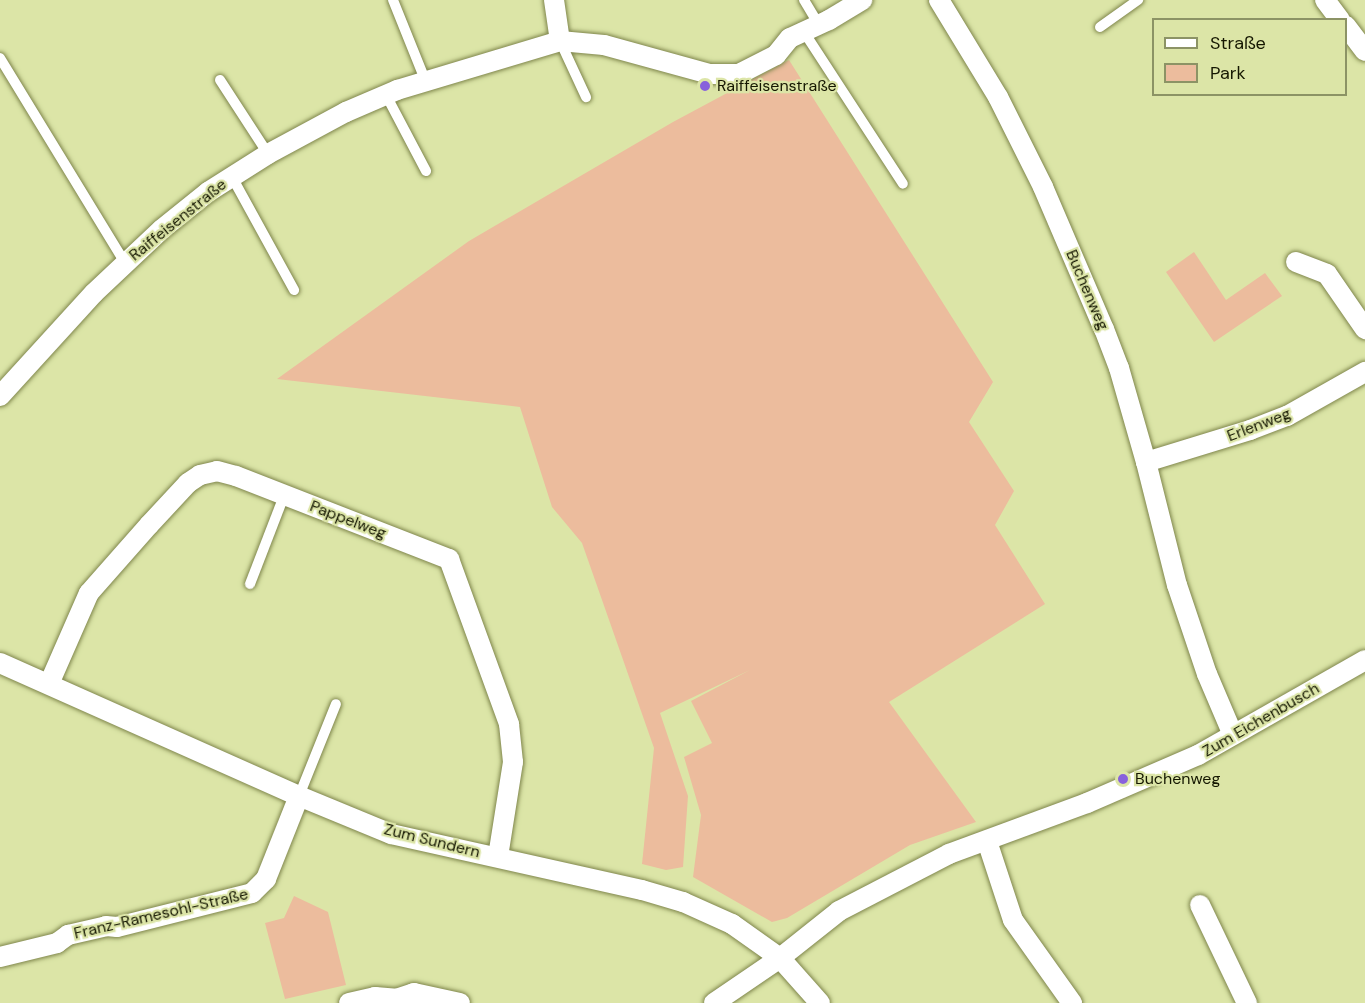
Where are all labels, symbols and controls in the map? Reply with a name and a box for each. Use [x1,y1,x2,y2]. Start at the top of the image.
legend [1152,18,1347,96]
text: Straße [1210,31,1266,55]
text: Park [1210,61,1246,85]
place label: Raiffeisenstraße [717,76,837,96]
marker: Raiffeisenstraße [698,79,712,93]
street label: Raiffeisenstraße [125,175,231,265]
street label: Buchenweg [1061,247,1113,333]
street label: Erlenweg [1224,404,1294,446]
street label: Pappelweg [307,497,389,543]
street label: Zum Eichenbusch [1199,679,1323,761]
place label: Buchenweg [1135,769,1220,789]
marker: Buchenweg [1116,772,1130,786]
street label: Zum Sundern [382,820,482,862]
street label: Franz-Ramesohl-Straße [72,885,250,943]

